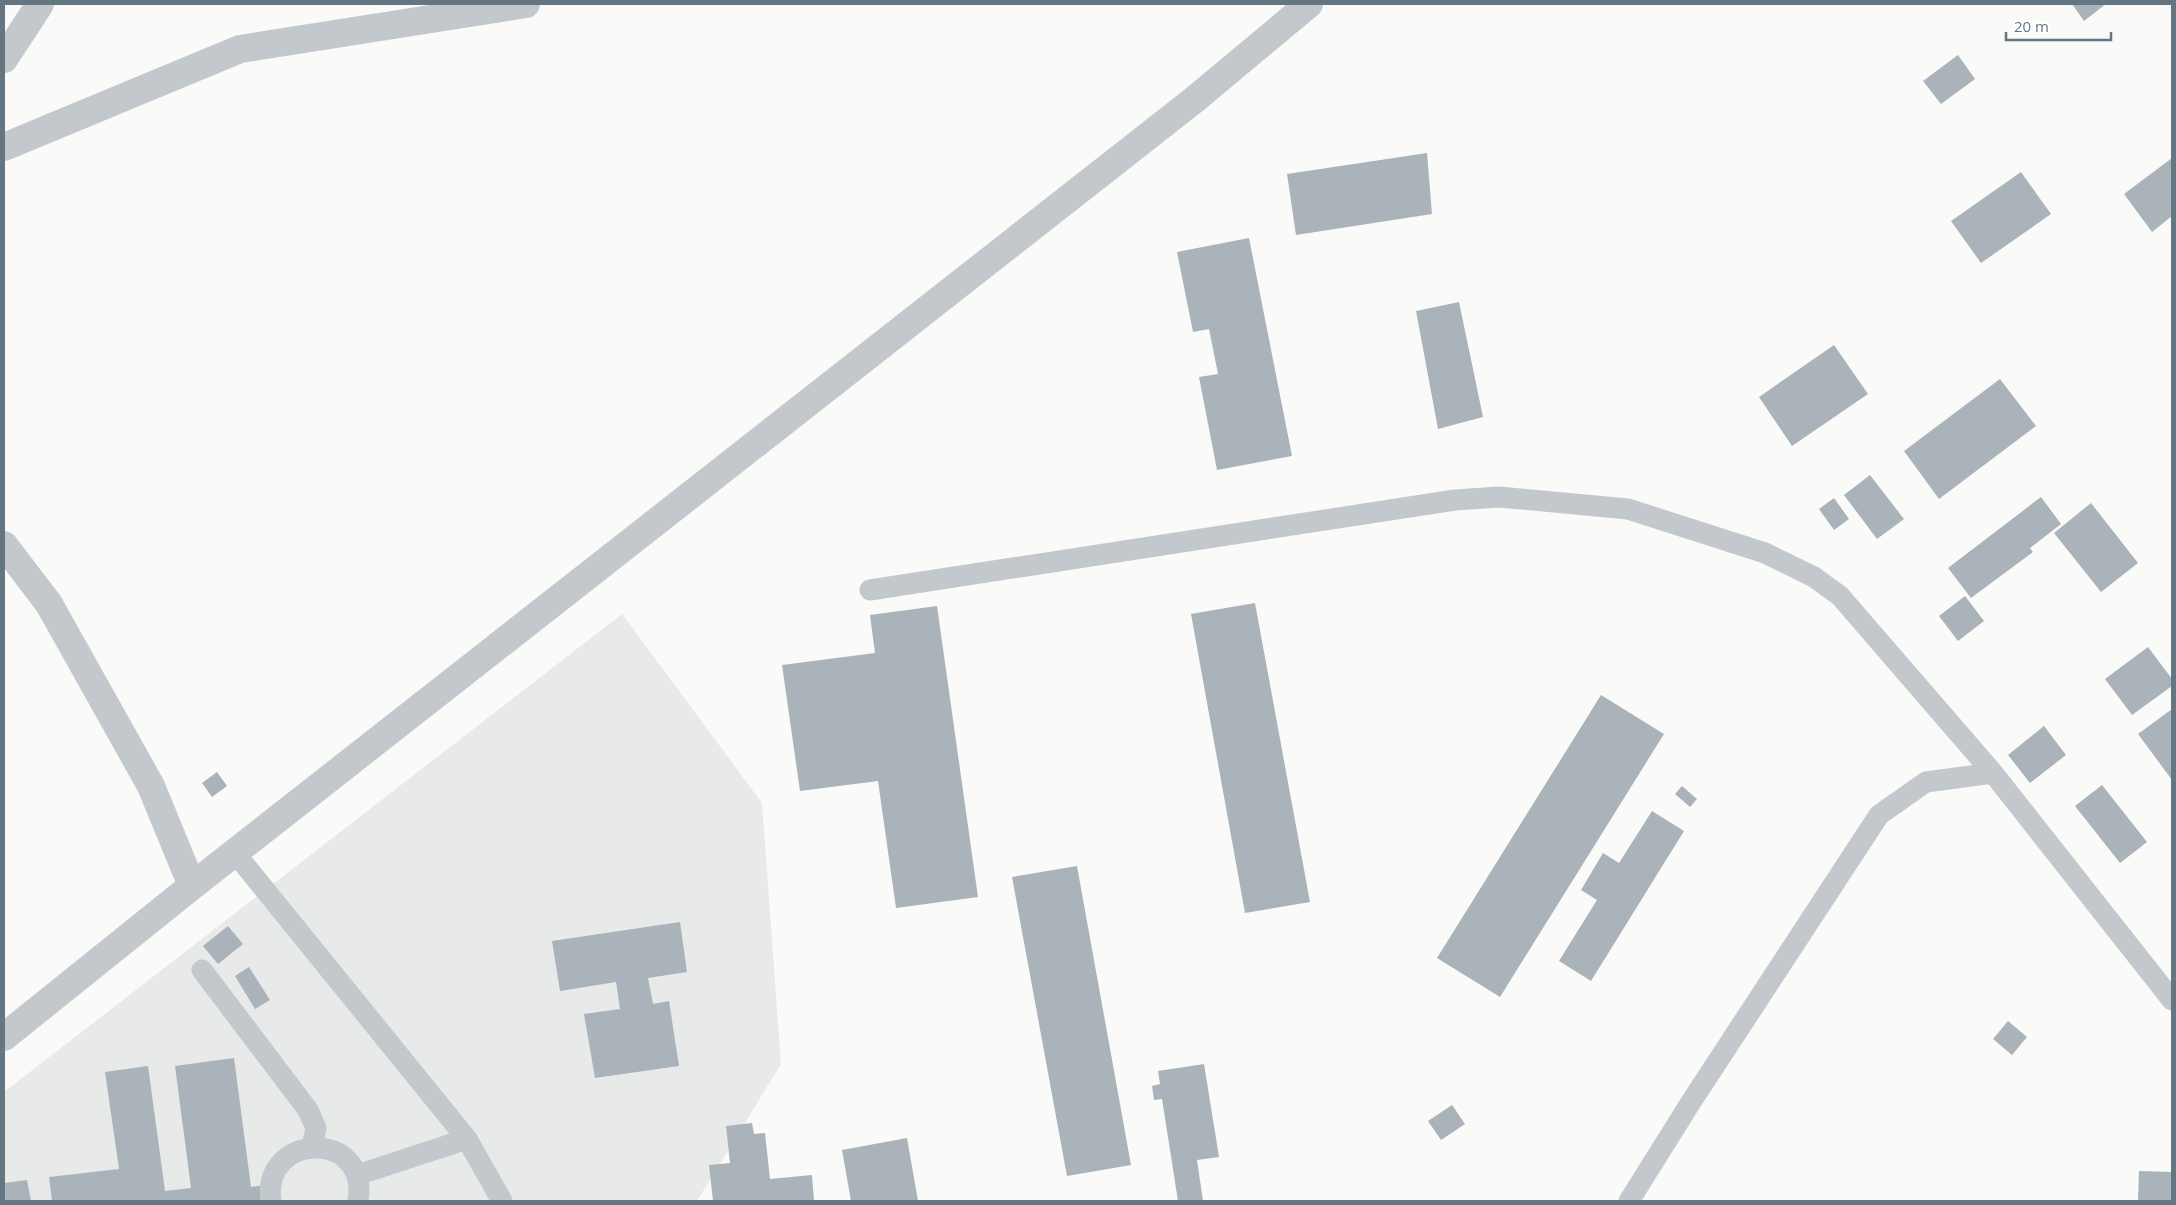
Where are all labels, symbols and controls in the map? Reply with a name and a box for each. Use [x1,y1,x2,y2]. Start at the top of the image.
scale bar [2006,10,2111,42]
text: 20 m [2014,16,2049,36]

